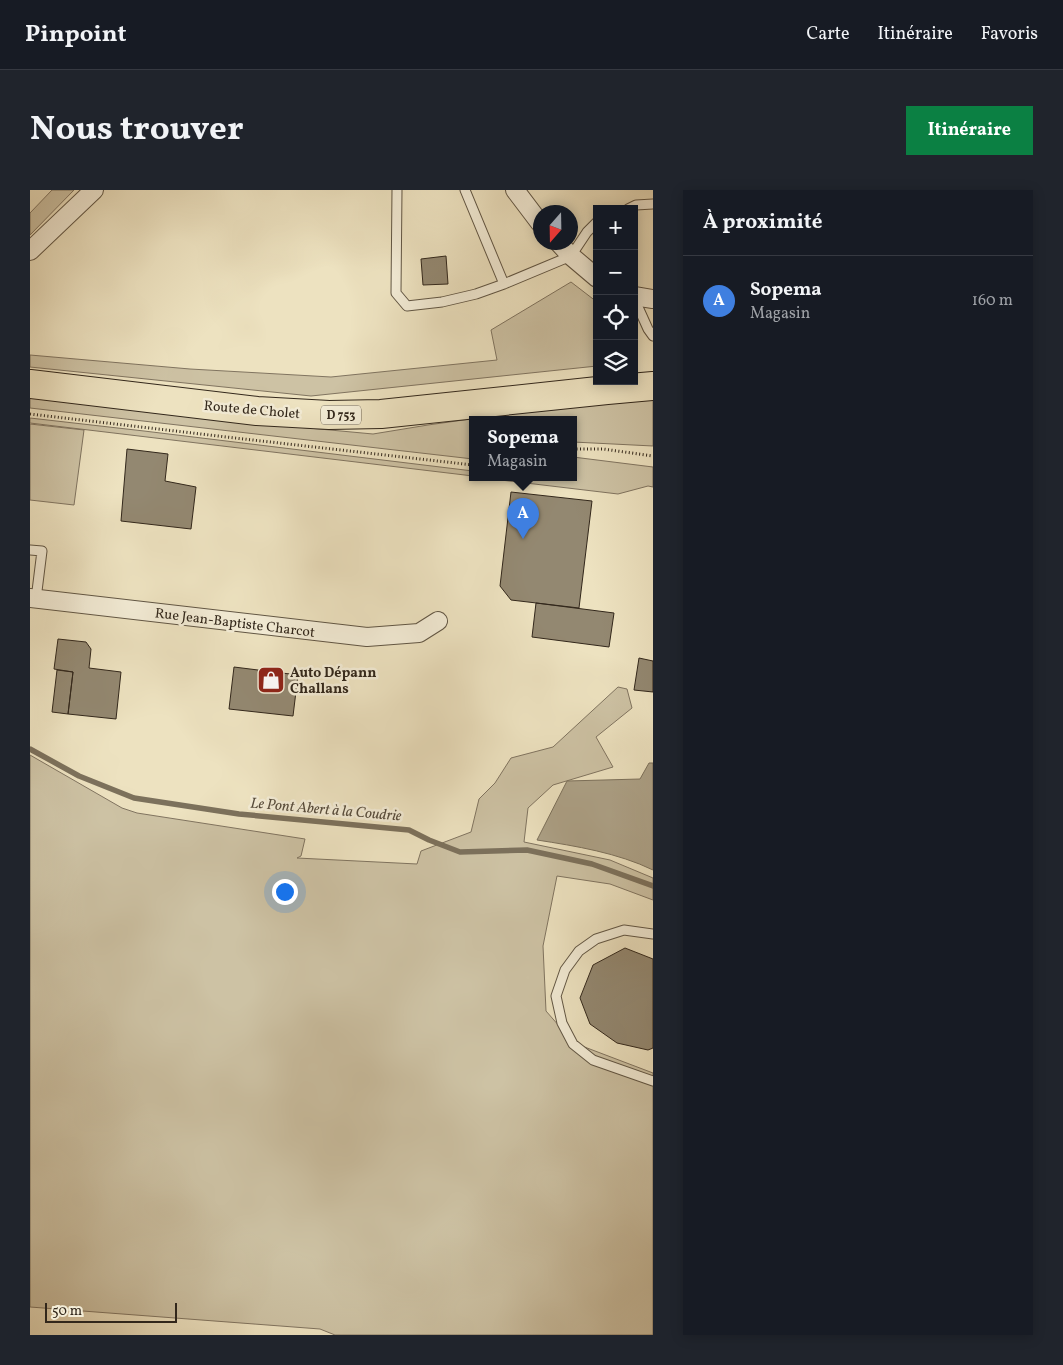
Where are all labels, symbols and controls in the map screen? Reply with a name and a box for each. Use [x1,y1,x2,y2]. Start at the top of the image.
text: Pinpoint [25,18,127,52]
text: Carte [806,22,849,47]
text: Itinéraire [877,22,953,47]
text: Favoris [981,22,1038,47]
text: Nous trouver [30,106,244,154]
button: Itinéraire [906,106,1033,155]
north arrow [533,205,578,250]
map controls [593,205,638,385]
button: + [593,205,638,250]
text: À proximité [703,208,822,237]
button: − [593,250,638,295]
text: Sopema [750,277,822,303]
text: A [713,290,725,312]
text: 160 m [972,290,1013,312]
button: locate [593,295,638,340]
text: Magasin [750,303,810,325]
button: layers [593,340,638,385]
street label: Route de Cholet [203,397,301,424]
road number: D 753 [321,406,361,424]
popup [469,416,577,481]
text: Sopema [487,425,559,451]
text: Magasin [487,451,547,473]
pin: A [507,498,539,539]
street label: Rue Jean-Baptiste Charcot [154,604,316,643]
place label: Auto Dépann Challans [290,664,376,699]
shop icon: Auto Dépann Challans [256,665,286,695]
water label: Le Pont Abert à la Coudrie [249,793,403,828]
your location [272,879,298,905]
scale bar [45,1300,178,1323]
text: 50 m [52,1302,82,1321]

